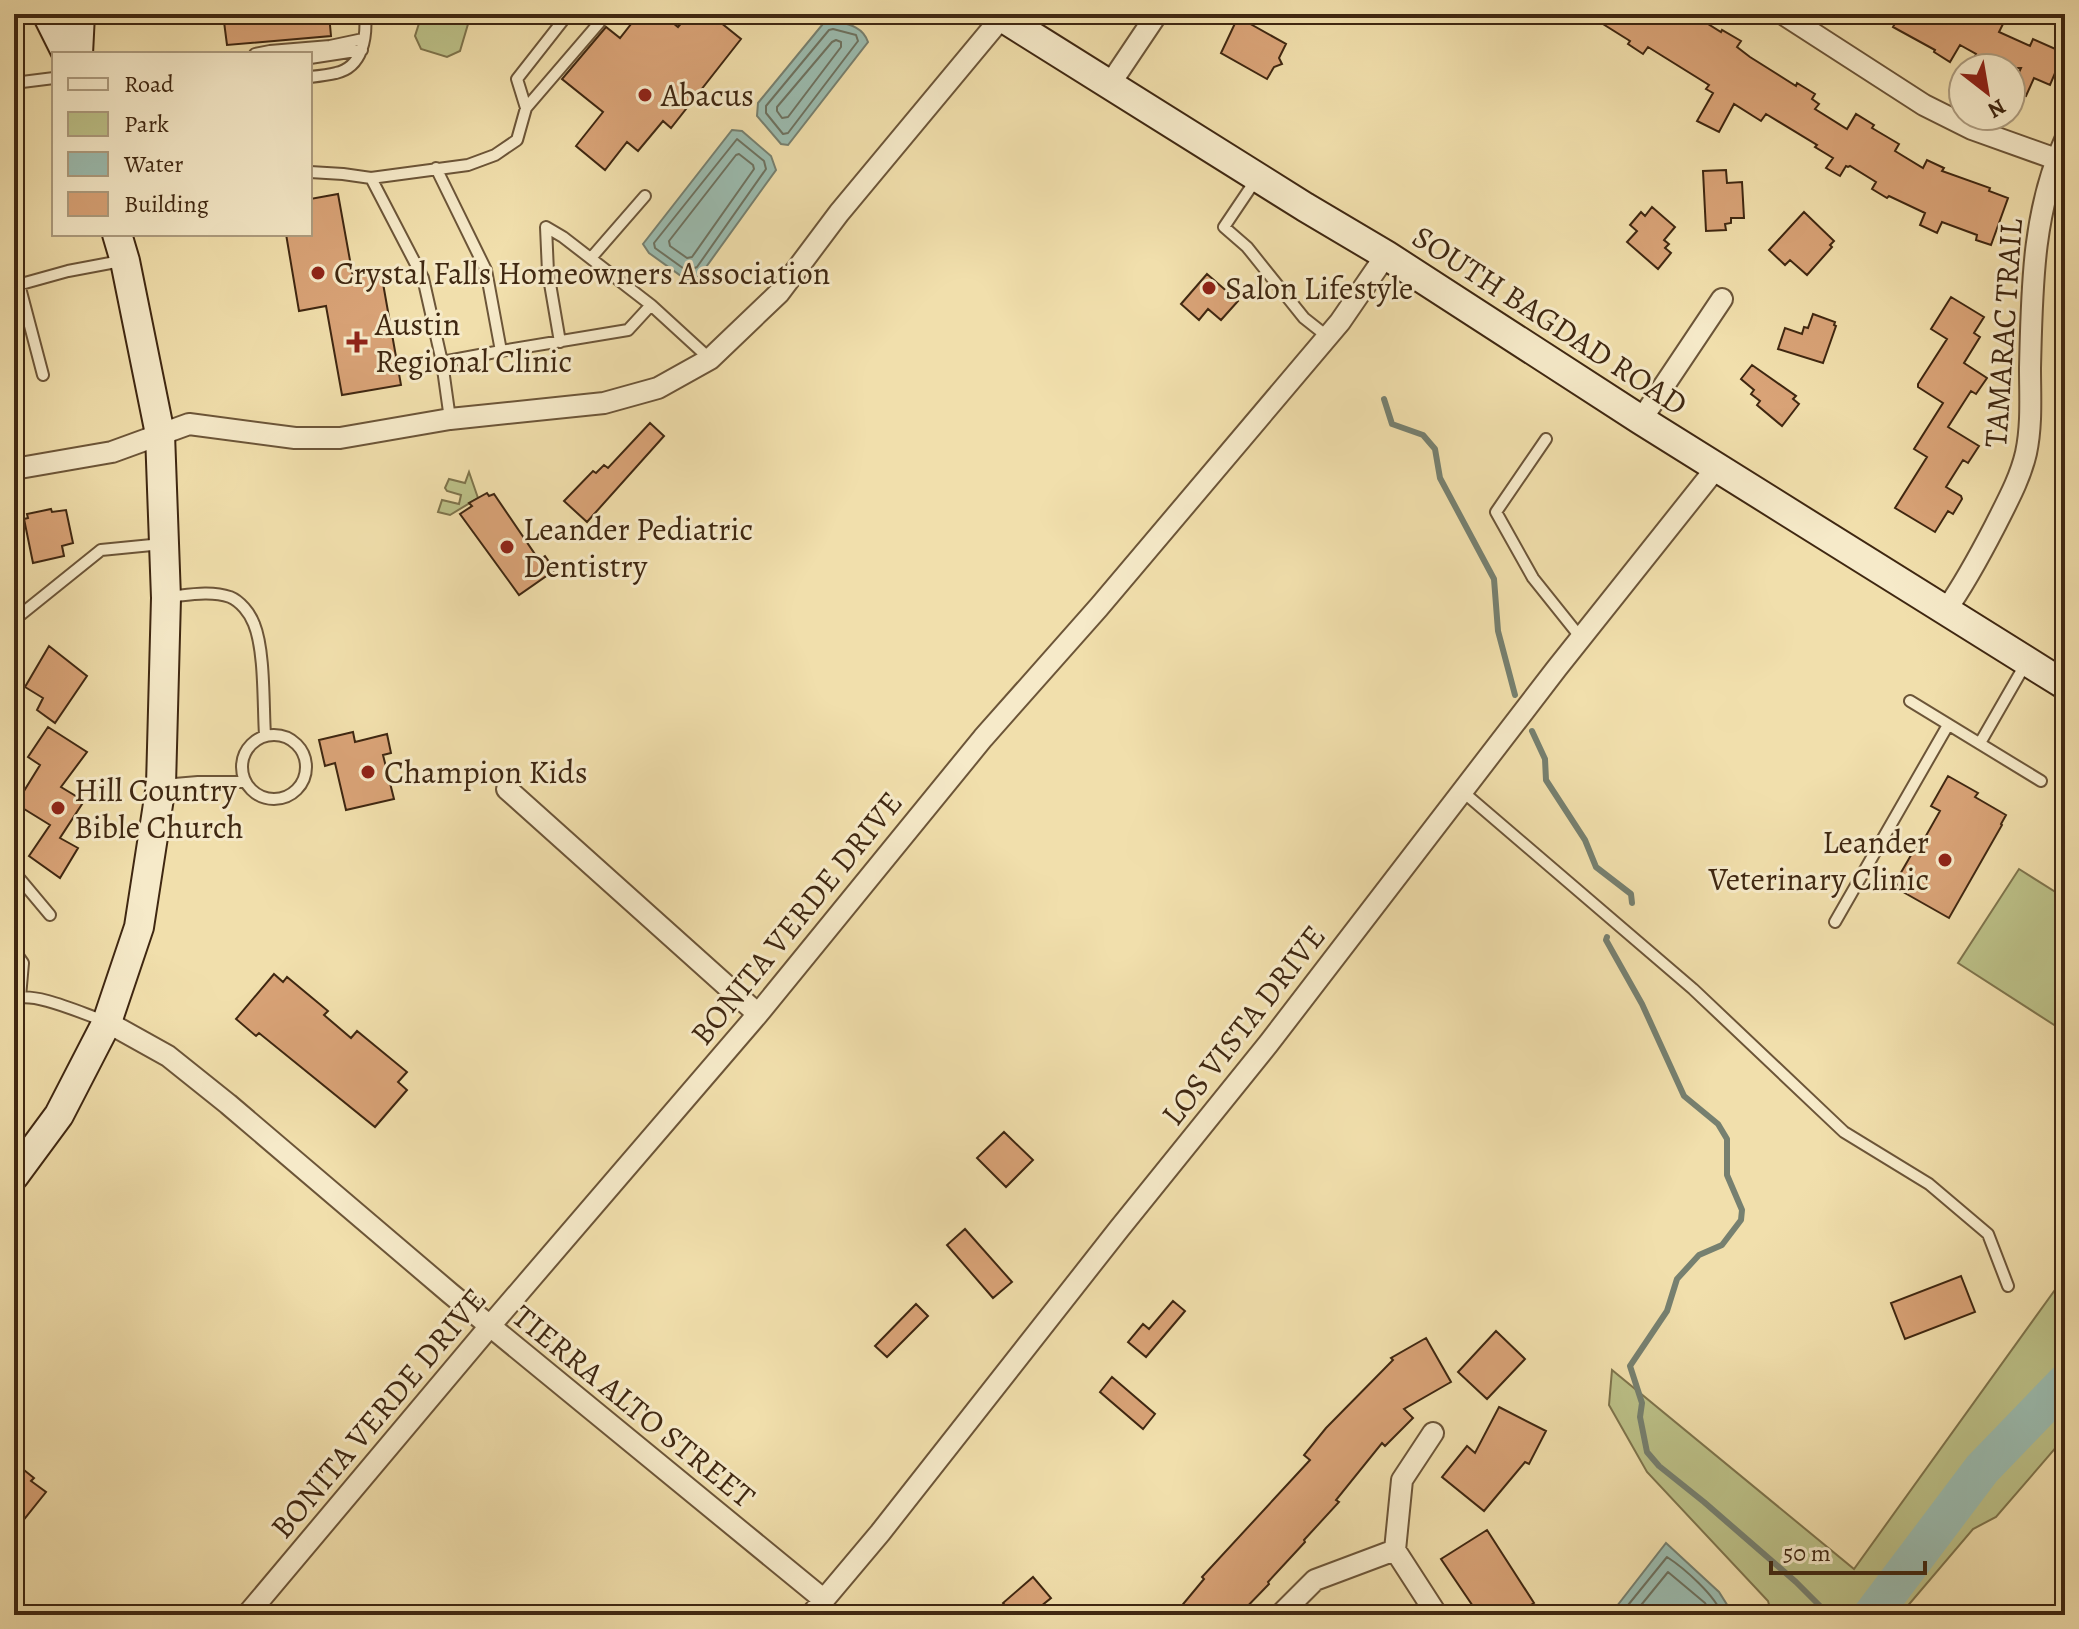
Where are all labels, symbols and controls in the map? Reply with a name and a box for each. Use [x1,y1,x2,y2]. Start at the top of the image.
legend [52,52,312,236]
north arrow [1947,52,2027,132]
text: Road [124,68,174,100]
place label: Abacus [660,73,754,117]
marker: Abacus [636,86,654,104]
text: N [1982,91,2011,125]
text: Park [124,108,169,140]
text: Water [123,148,184,180]
text: Building [124,188,209,220]
street label: SOUTH BAGDAD ROAD [1404,215,1696,425]
street label: TAMARAC TRAIL [1973,217,2033,449]
place label: Crystal Falls Homeowners Association [334,251,830,295]
marker: Crystal Falls Homeowners Association [309,264,327,282]
place label: Salon Lifestyle [1225,266,1413,310]
marker: Salon Lifestyle [1200,279,1218,297]
place label: Austin Regional Clinic [374,302,572,383]
marker: Austin Regional Clinic [346,331,368,353]
place label: Leander Pediatric Dentistry [523,507,753,588]
marker: Leander Pediatric Dentistry [498,538,516,556]
place label: Champion Kids [384,750,588,794]
marker: Champion Kids [359,763,377,781]
place label: Hill Country Bible Church [74,768,244,849]
street label: BONITA VERDE DRIVE [680,782,912,1054]
marker: Hill Country Bible Church [49,799,67,817]
place label: Leander Veterinary Clinic [1708,820,1929,901]
marker: Leander Veterinary Clinic [1936,851,1954,869]
street label: LOS VISTA DRIVE [1151,916,1335,1134]
street label: BONITA VERDE DRIVE [260,1278,496,1548]
street label: TIERRA ALTO STREET [503,1294,765,1518]
scale bar [1771,1525,1925,1575]
text: 50 m [1783,1537,1831,1569]

